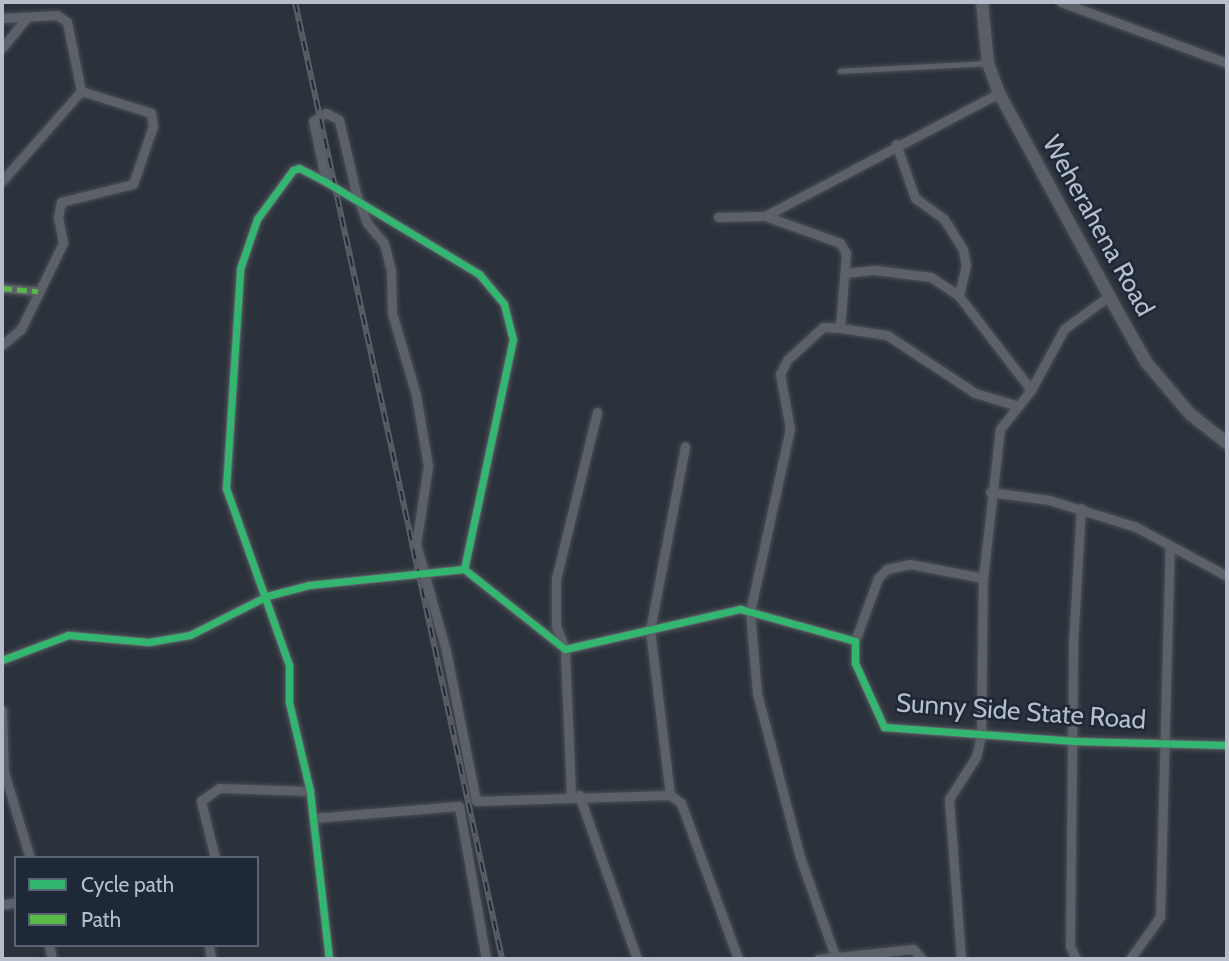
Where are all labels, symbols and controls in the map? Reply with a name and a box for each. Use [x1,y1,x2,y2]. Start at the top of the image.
street label: Weherahena Road [1036,130,1160,322]
street label: Sunny Side State Road [895,688,1147,736]
legend [14,856,259,947]
text: Cycle path [81,872,174,897]
text: Path [81,907,121,932]

